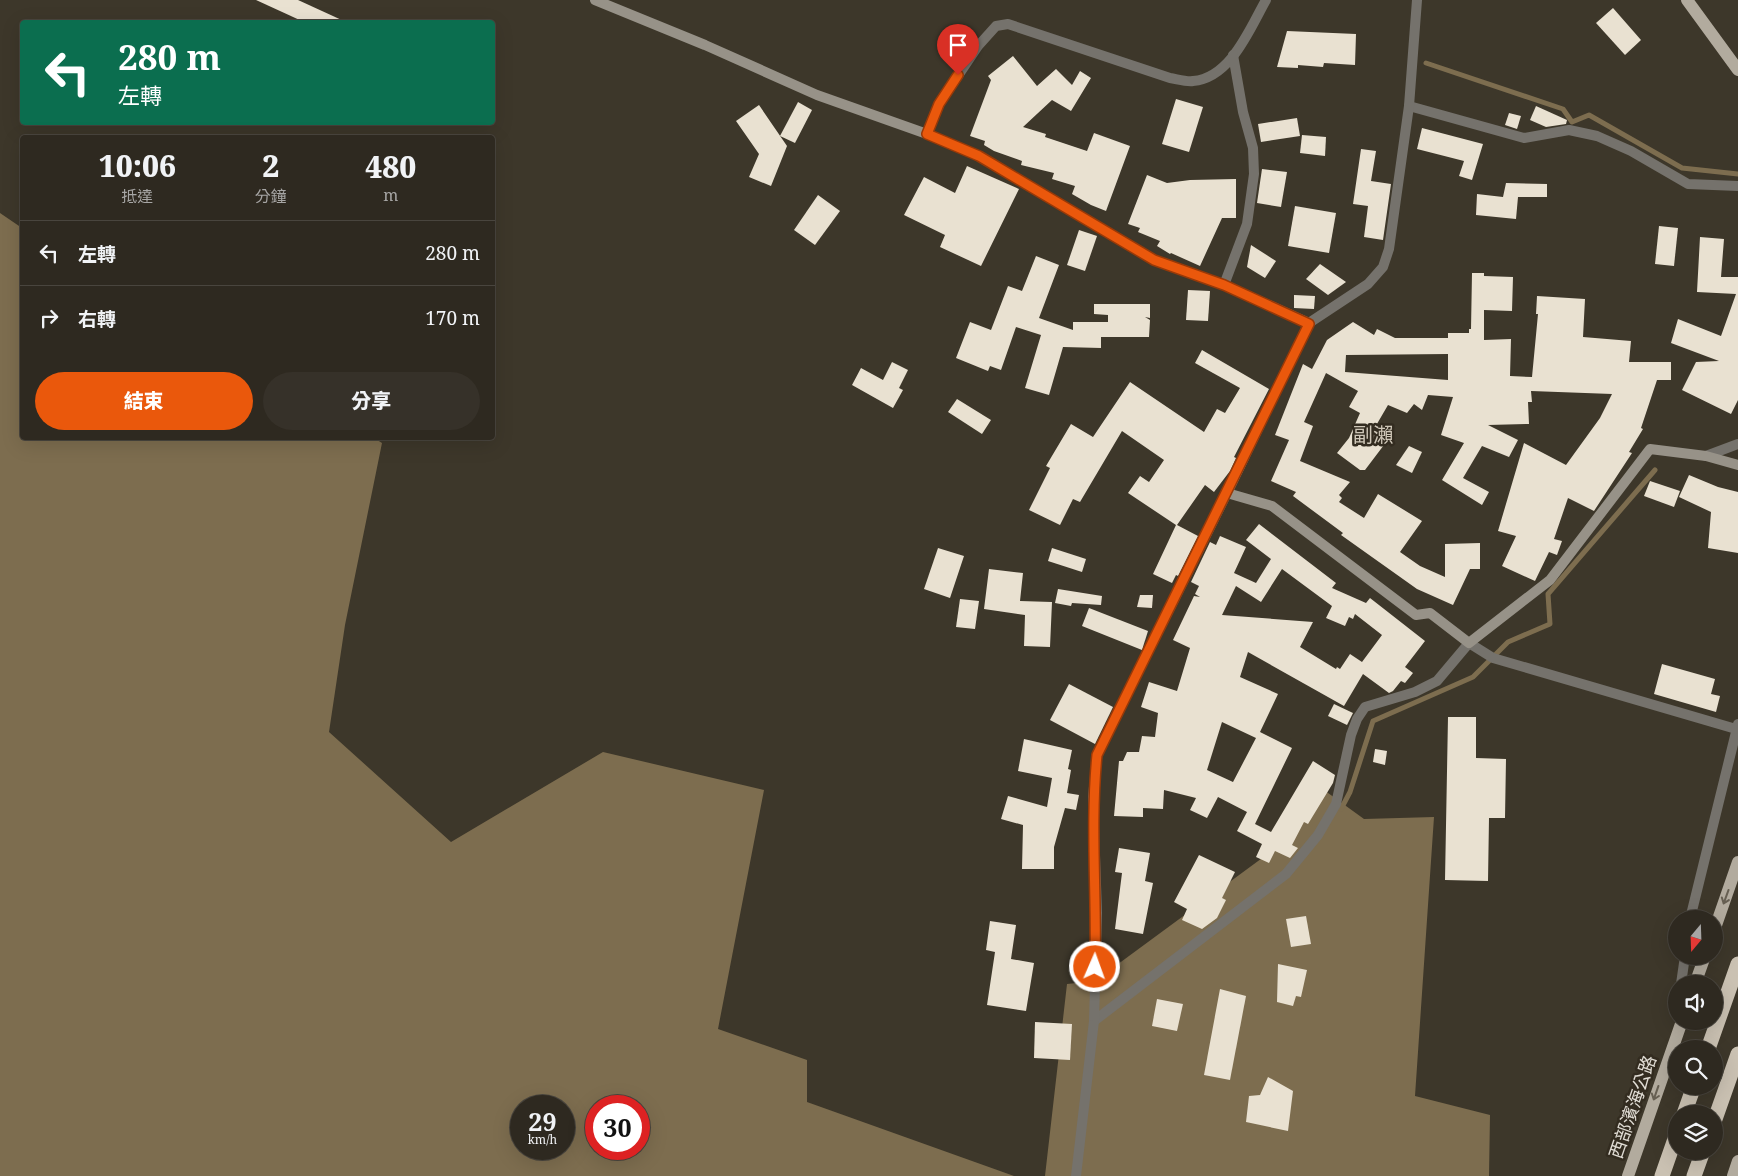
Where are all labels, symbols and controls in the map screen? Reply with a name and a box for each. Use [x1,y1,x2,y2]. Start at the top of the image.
pin [937,24,979,75]
icon: arrive [944,31,972,59]
text: 280 m [118,33,221,80]
icon: left [35,40,100,105]
text: 左轉 [118,80,162,110]
text: 10:06 [99,145,176,186]
text: 2 [262,145,279,186]
text: 480 [365,146,416,187]
text: m [383,184,398,206]
text: 抵達 [121,185,153,207]
text: 分鐘 [255,185,287,207]
icon: left [35,239,63,267]
text: 280 m [425,240,480,266]
text: 左轉 [78,241,116,267]
icon: right [35,304,63,332]
text: 170 m [425,305,480,331]
text: 右轉 [78,306,116,332]
button: 結束 [35,372,253,430]
button: 分享 [263,372,480,430]
district label: 副瀨 [1353,421,1393,448]
one-way arrow [1721,888,1730,904]
north arrow [1668,910,1722,965]
map controls [1668,910,1723,1160]
position arrow [1068,940,1120,992]
button: sound [1668,975,1723,1030]
button: search [1668,1040,1723,1095]
street label: 西部濱海公路 [1603,1052,1661,1162]
one-way arrow [1651,1085,1661,1101]
speed limit sign: 30 [585,1095,650,1160]
text: 29 [528,1104,557,1138]
button: layers [1668,1105,1723,1160]
text: km/h [528,1131,557,1148]

